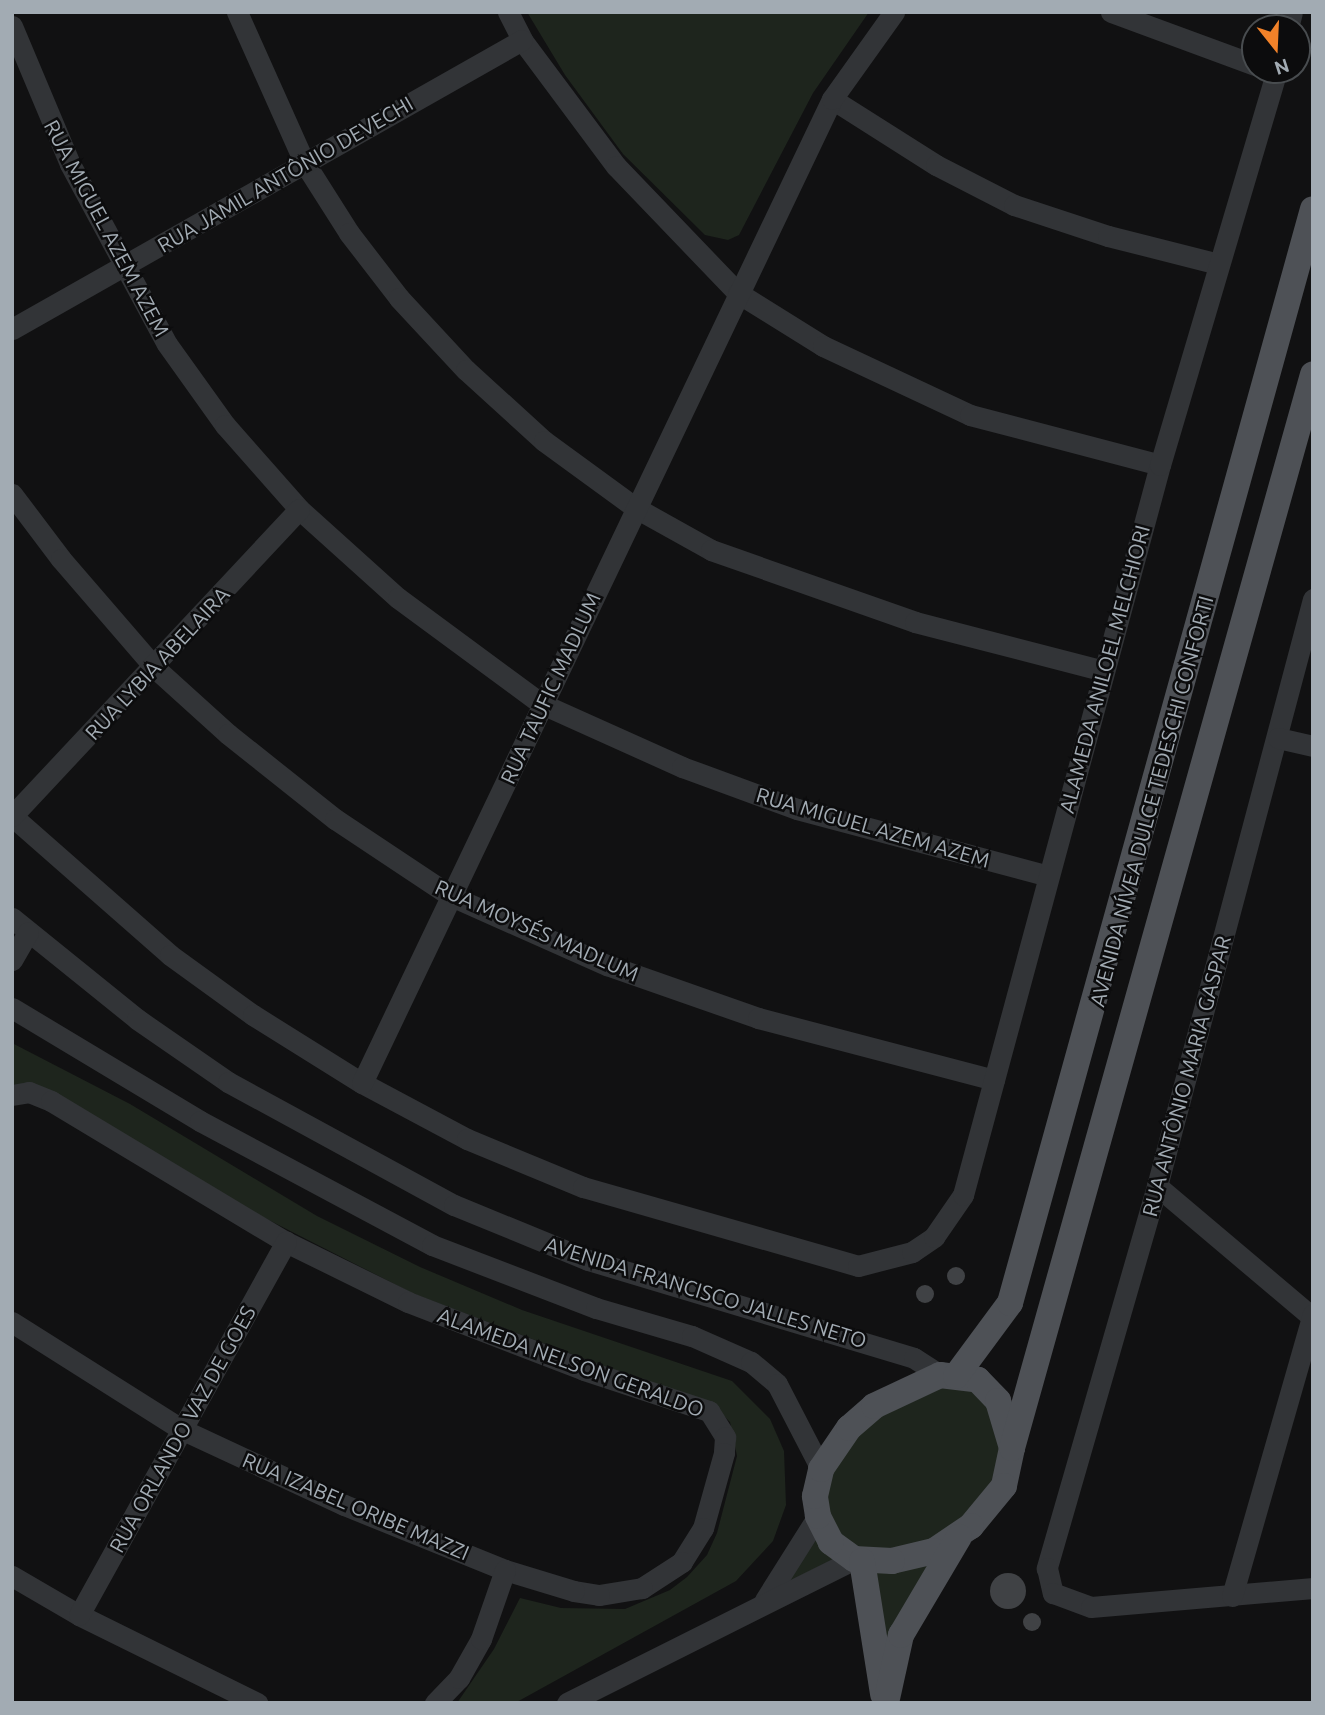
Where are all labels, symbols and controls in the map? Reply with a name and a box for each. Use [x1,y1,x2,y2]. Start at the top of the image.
north arrow [1241,14,1311,84]
text: N [1272,54,1292,80]
street label: RUA JAMIL ANTÔNIO DEVECHI [153,90,417,258]
street label: RUA MIGUEL AZEM AZEM [39,115,175,341]
street label: ALAMEDA ANILOEL MELCHIORI [1053,522,1155,816]
street label: RUA LYBIA ABELAIRA [80,581,234,745]
street label: RUA TAUFIC MADLUM [495,588,605,788]
street label: AVENIDA NÍVEA DULCE TEDESCHI CONFORTI [1084,593,1218,1009]
street label: RUA MIGUEL AZEM AZEM [753,782,993,872]
street label: RUA MOYSÉS MADLUM [431,874,643,986]
street label: RUA ANTÔNIO MARIA GASPAR [1136,933,1236,1219]
street label: AVENIDA FRANCISCO JALLES NETO [542,1231,870,1353]
street label: RUA ORLANDO VAZ DE GOES [103,1301,261,1557]
street label: ALAMEDA NELSON GERALDO [434,1302,708,1422]
street label: RUA IZABEL ORIBE MAZZI [239,1447,473,1565]

